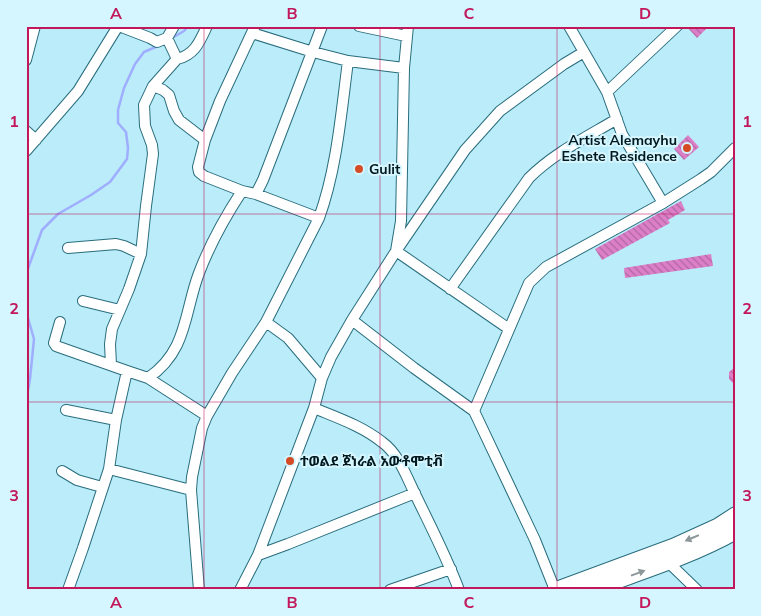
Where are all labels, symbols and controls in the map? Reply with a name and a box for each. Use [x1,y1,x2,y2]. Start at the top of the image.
text: A [110,3,122,23]
text: B [286,3,298,23]
text: C [464,3,475,23]
text: D [639,3,651,23]
text: 1 [9,111,19,131]
text: 1 [742,111,752,131]
place label: Artist Alemayhu Eshete Residence [562,131,677,165]
marker: Artist Alemayhu Eshete Residence [681,142,693,154]
place label: Gulit [369,160,401,178]
marker: Gulit [353,163,365,175]
text: 2 [9,298,19,318]
text: 2 [742,298,752,318]
place label: ተወልደ ጀነራል አውቶሞቲቭ [300,452,443,470]
marker: ተወልደ ጀነራል አውቶሞቲቭ [284,455,296,467]
text: 3 [9,485,19,505]
text: 3 [742,485,752,505]
one-way arrow [685,535,699,543]
one-way arrow [630,569,645,576]
text: A [110,592,122,612]
text: B [286,592,298,612]
text: C [464,592,475,612]
text: D [639,592,651,612]

